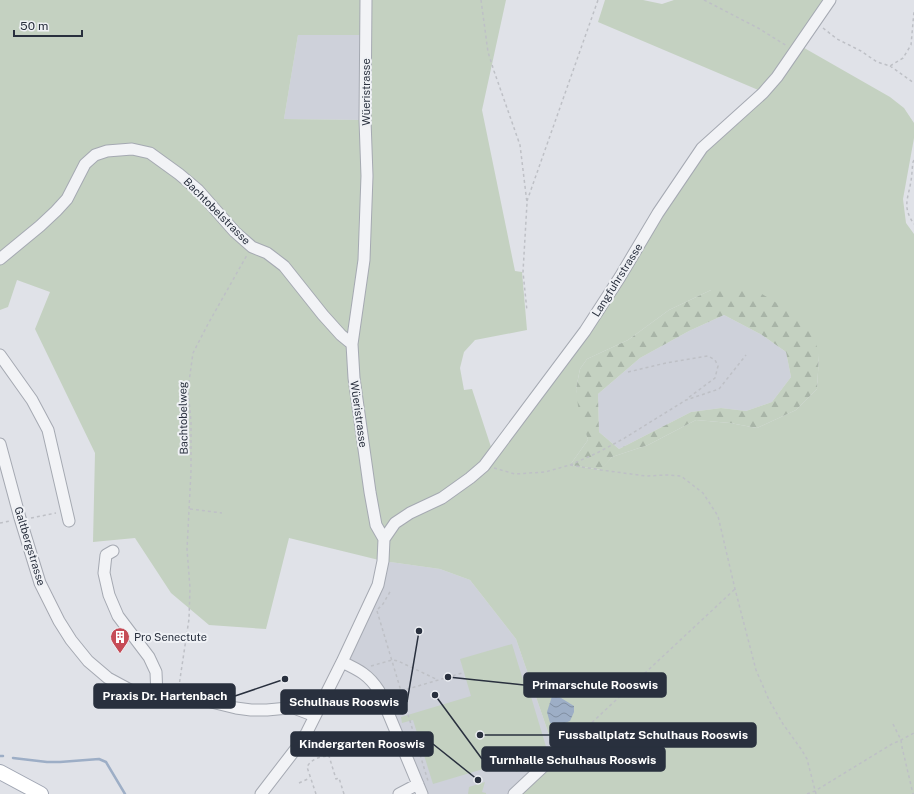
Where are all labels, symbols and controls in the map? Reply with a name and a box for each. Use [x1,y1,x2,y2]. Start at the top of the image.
scale bar [14,12,82,38]
text: 50 m [20,19,48,33]
street label: Wüeristrasse [360,58,372,126]
street label: Bachtobelstrasse [181,175,253,247]
street label: Langfuhrstrasse [590,241,644,319]
street label: Wüeristrasse [348,380,370,448]
street label: Bachtobelweg [176,381,190,455]
street label: Galtbergstrasse [12,505,48,587]
building icon: Pro Senectute [109,626,131,654]
place label: Pro Senectute [134,631,207,643]
callout: Primarschule Rooswis [524,673,666,697]
text: Primarschule Rooswis [532,678,658,692]
callout: Praxis Dr. Hartenbach [94,684,235,708]
text: Praxis Dr. Hartenbach [103,689,227,703]
callout: Schulhaus Rooswis [281,690,407,714]
text: Schulhaus Rooswis [289,695,399,709]
callout: Fussballplatz Schulhaus Rooswis [550,723,756,747]
text: Fussballplatz Schulhaus Rooswis [558,728,748,742]
callout: Kindergarten Rooswis [291,732,433,756]
text: Kindergarten Rooswis [299,737,425,751]
callout: Turnhalle Schulhaus Rooswis [482,747,665,771]
text: Turnhalle Schulhaus Rooswis [490,753,656,767]

